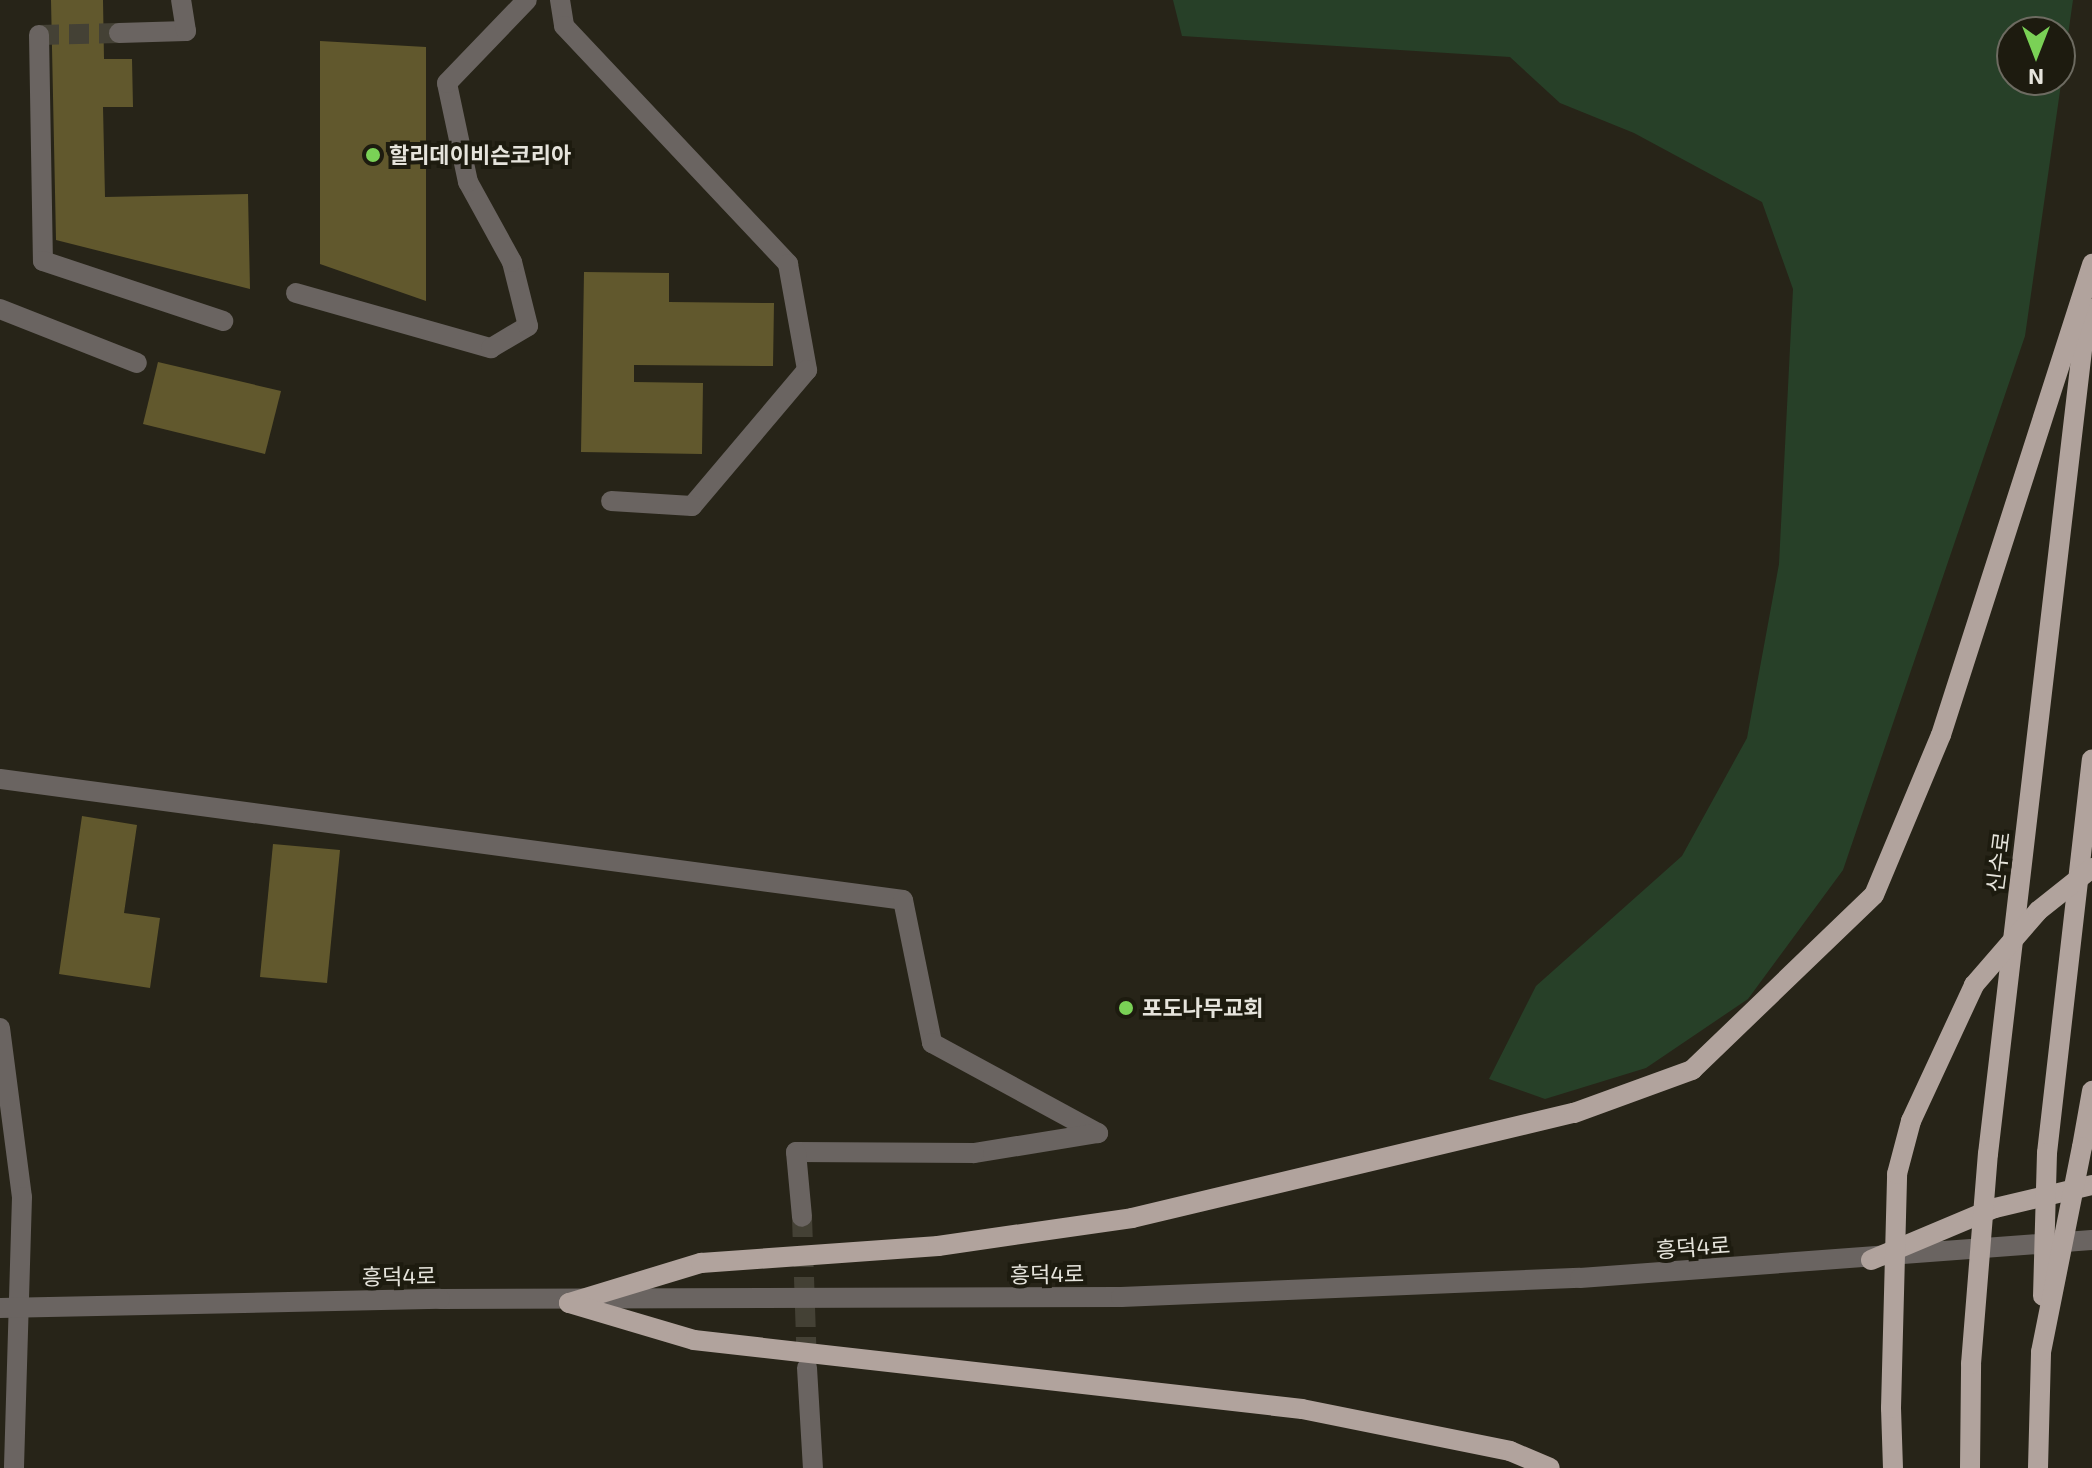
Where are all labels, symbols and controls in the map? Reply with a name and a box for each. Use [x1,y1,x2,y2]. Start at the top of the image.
north arrow [1996,16,2076,96]
text: N [2028,65,2044,91]
place label: 할리데이비슨코리아 [389,142,571,168]
marker: 할리데이비슨코리아 [364,146,382,164]
street label: 신수로 [1981,830,2015,894]
place label: 포도나무교회 [1142,995,1263,1021]
marker: 포도나무교회 [1117,999,1135,1017]
street label: 흥덕4로 [1655,1231,1731,1263]
street label: 흥덕4로 [1010,1260,1084,1288]
street label: 흥덕4로 [362,1262,436,1290]

